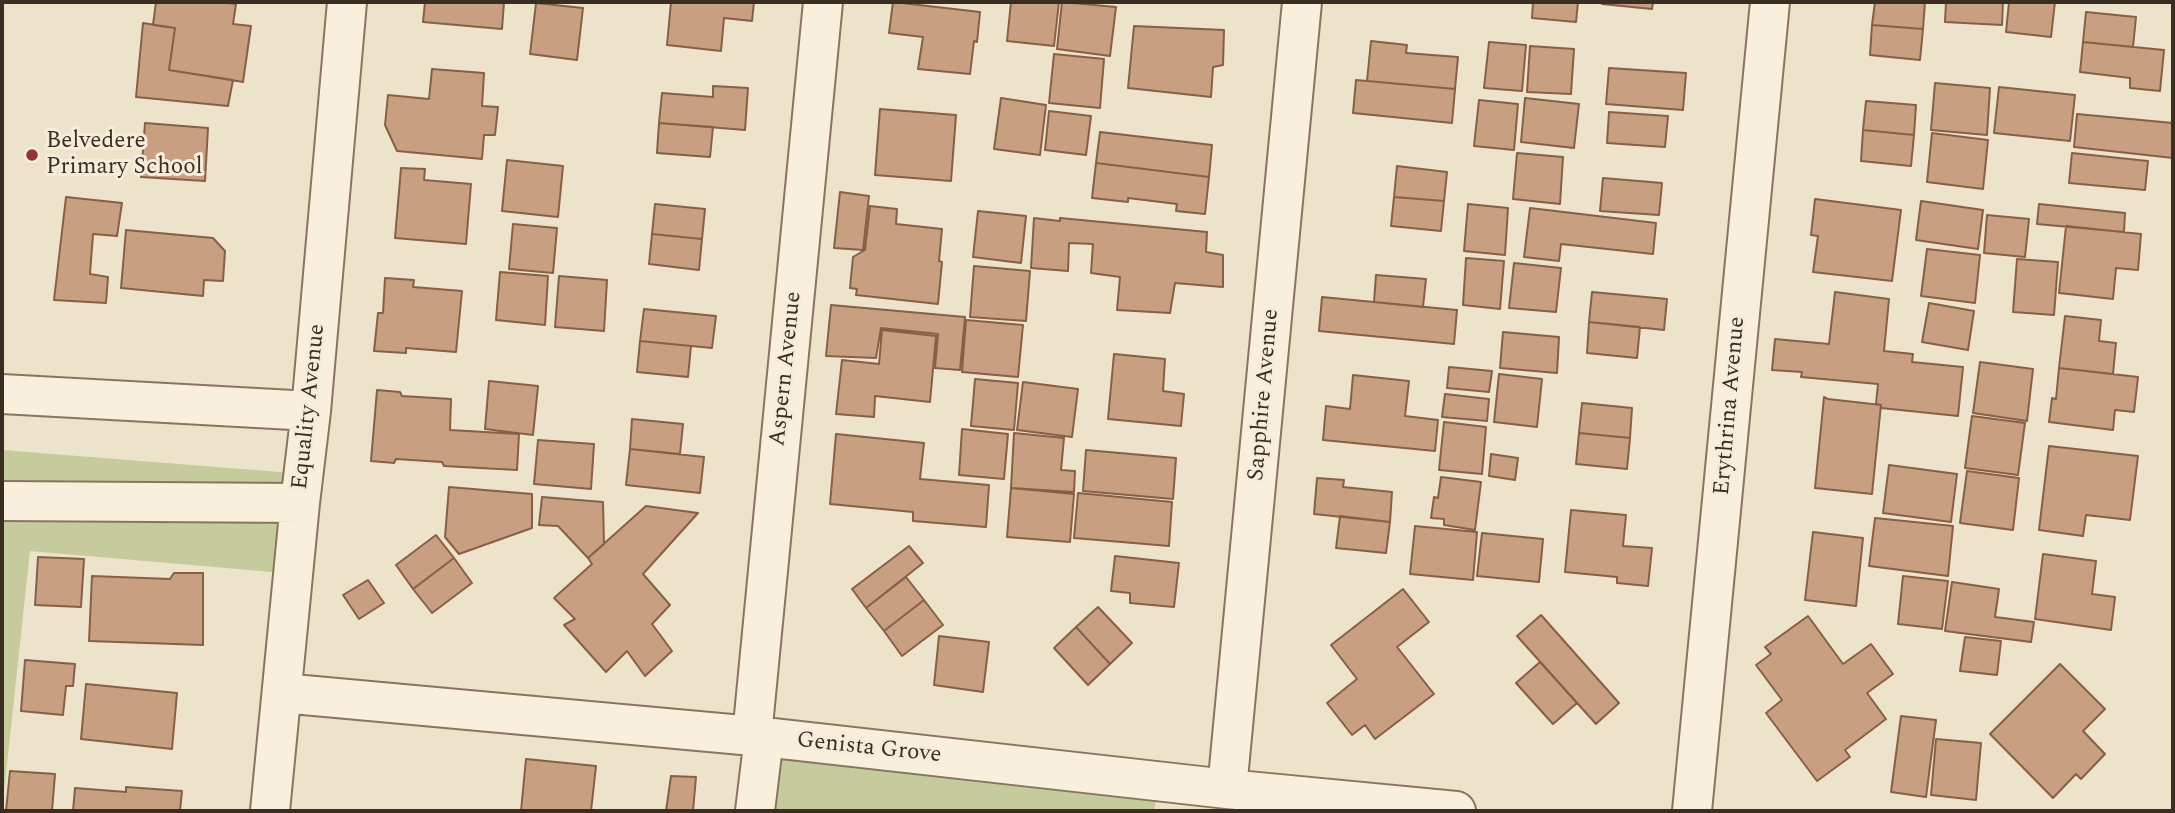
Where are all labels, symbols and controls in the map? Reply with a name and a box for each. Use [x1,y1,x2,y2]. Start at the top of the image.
place label: Belvedere Primary School [46,128,202,182]
marker: Belvedere Primary School [24,147,40,163]
street label: Aspern Avenue [765,290,809,448]
street label: Sapphire Avenue [1244,308,1286,482]
street label: Erythrina Avenue [1709,316,1753,496]
street label: Equality Avenue [288,323,332,491]
street label: Genista Grove [795,728,943,770]

